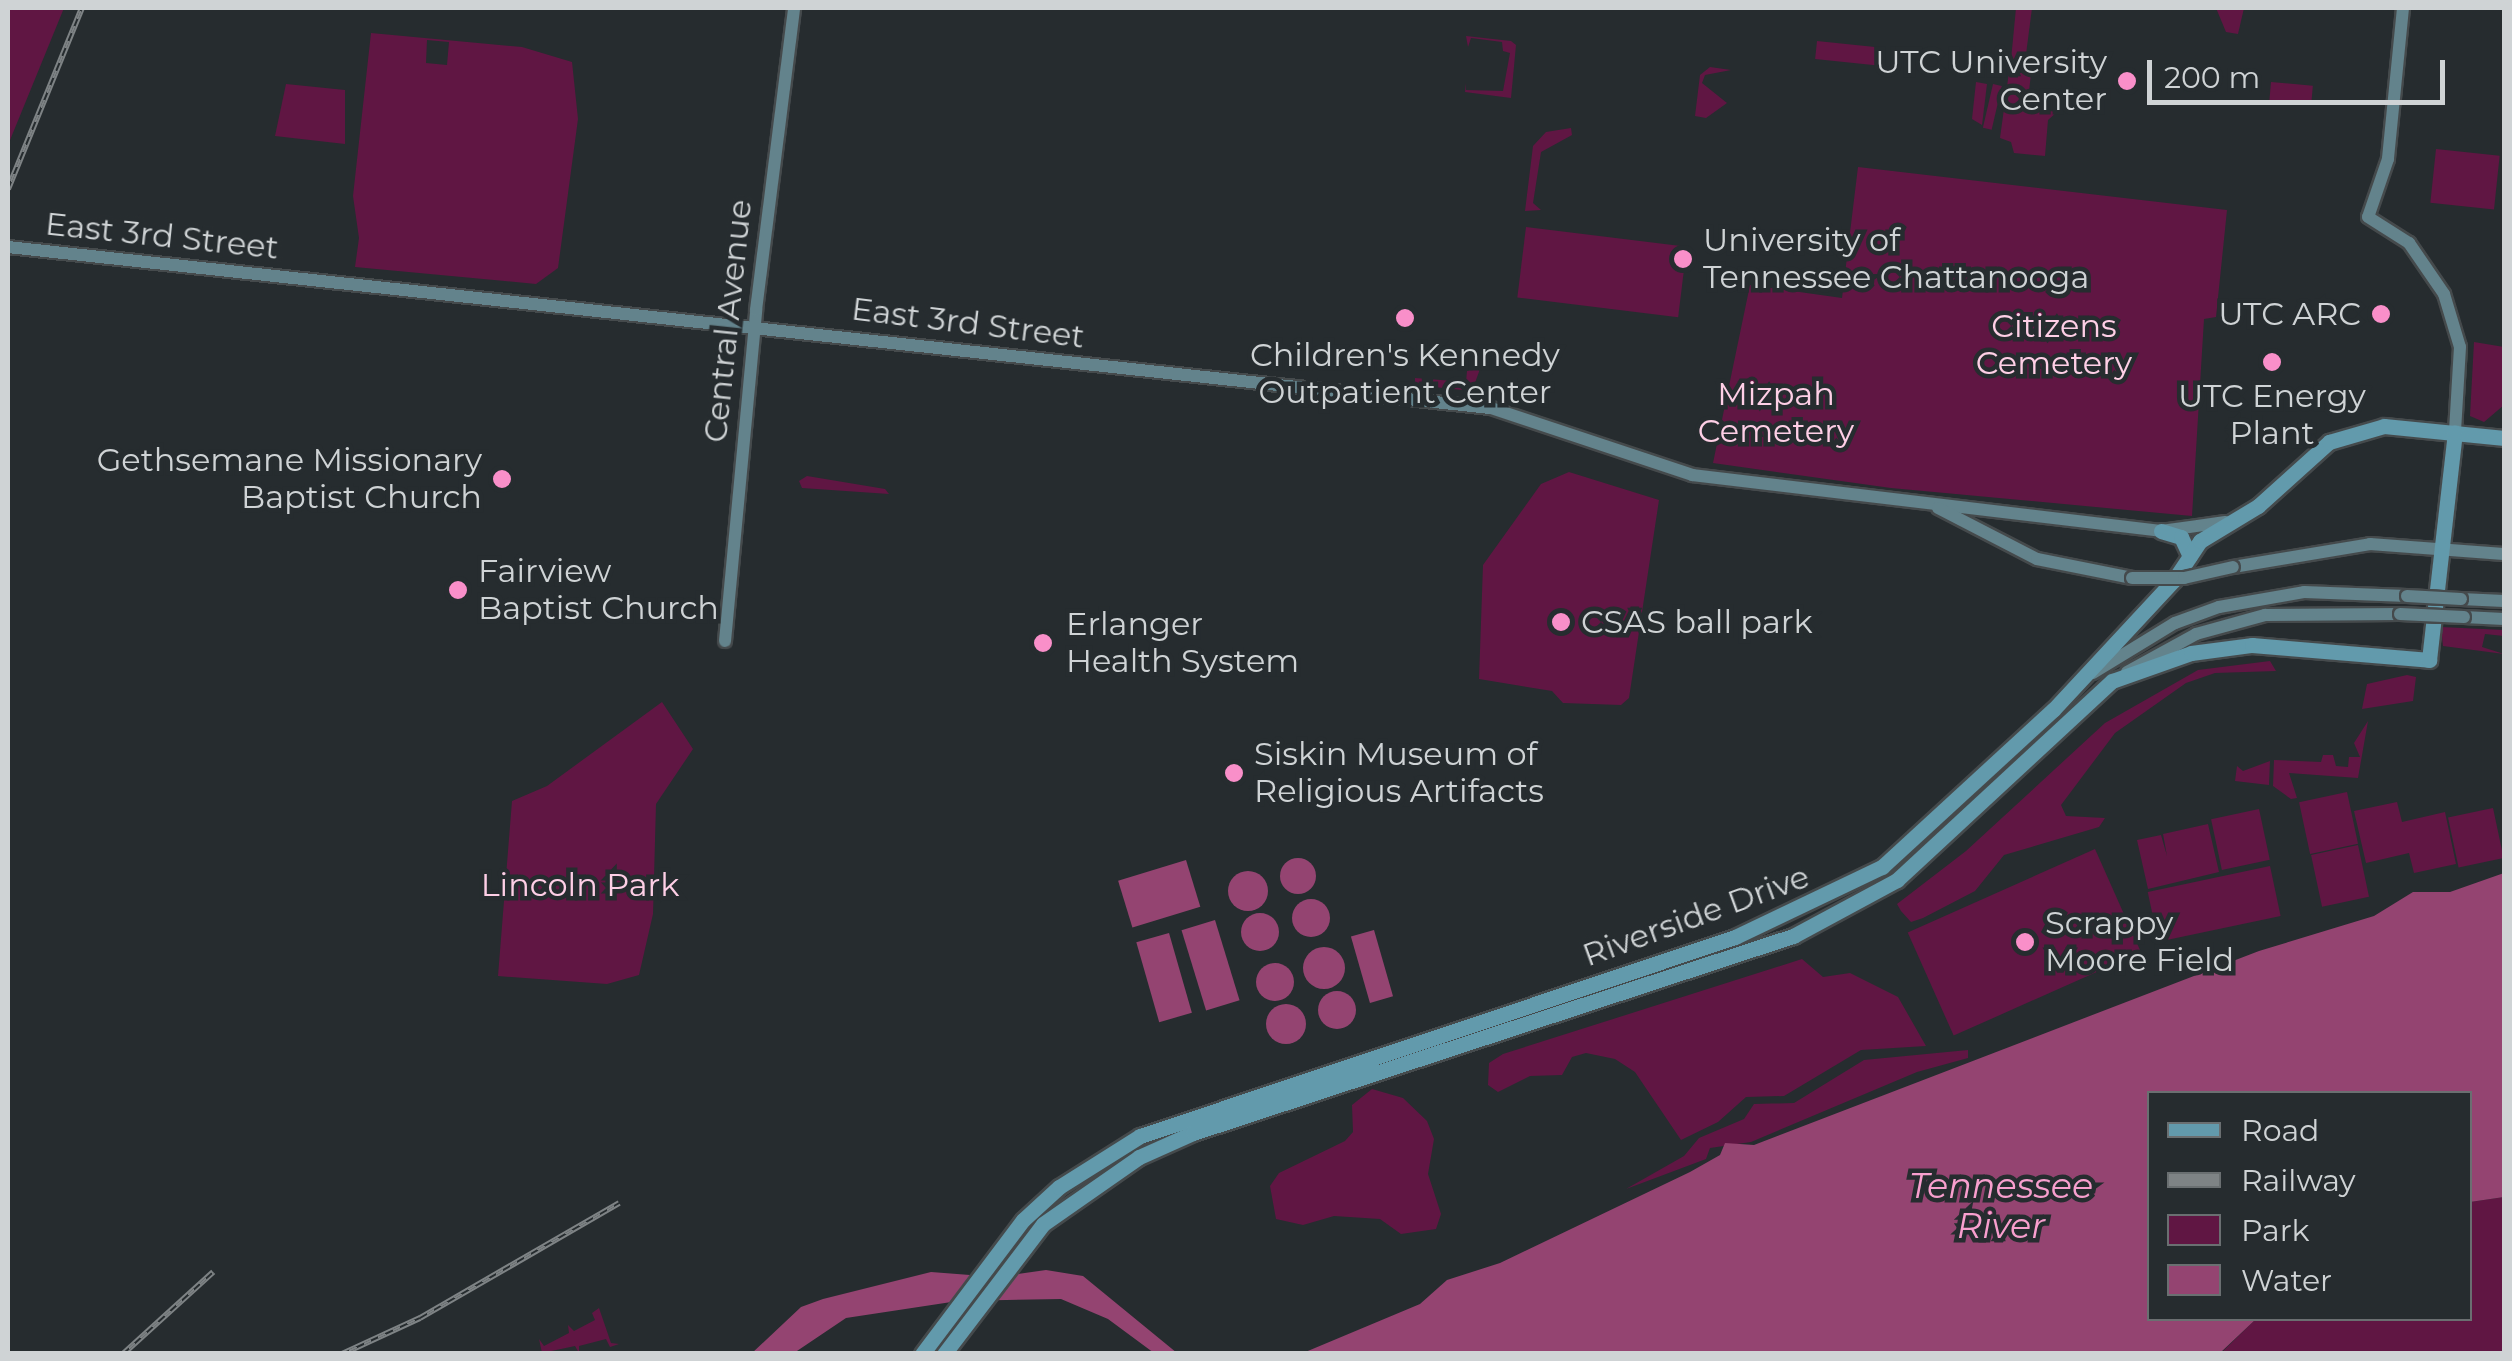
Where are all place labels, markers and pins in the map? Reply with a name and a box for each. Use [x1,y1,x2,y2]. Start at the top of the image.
place label: UTC University Center [1875,44,2107,119]
marker: UTC University Center [2116,70,2138,92]
place label: University of Tennessee Chattanooga [1703,222,2089,297]
marker: University of Tennessee Chattanooga [1672,248,1694,270]
place label: UTC ARC [2218,295,2361,333]
marker: UTC ARC [2370,303,2392,325]
marker: Children's Kennedy Outpatient Center [1392,305,1418,331]
place label: Children's Kennedy Outpatient Center [1250,337,1560,412]
marker: UTC Energy Plant [2261,351,2283,373]
place label: UTC Energy Plant [2178,378,2366,453]
place label: Gethsemane Missionary Baptist Church [97,442,482,517]
marker: Gethsemane Missionary Baptist Church [491,468,513,490]
place label: Fairview Baptist Church [478,553,719,628]
marker: Fairview Baptist Church [447,579,469,601]
place label: CSAS ball park [1581,603,1813,641]
place label: Erlanger Health System [1066,606,1299,681]
marker: CSAS ball park [1550,611,1572,633]
marker: Erlanger Health System [1030,630,1056,656]
place label: Siskin Museum of Religious Artifacts [1254,736,1544,811]
marker: Siskin Museum of Religious Artifacts [1223,762,1245,784]
place label: Scrappy Moore Field [2045,905,2234,980]
marker: Scrappy Moore Field [2014,931,2036,953]

